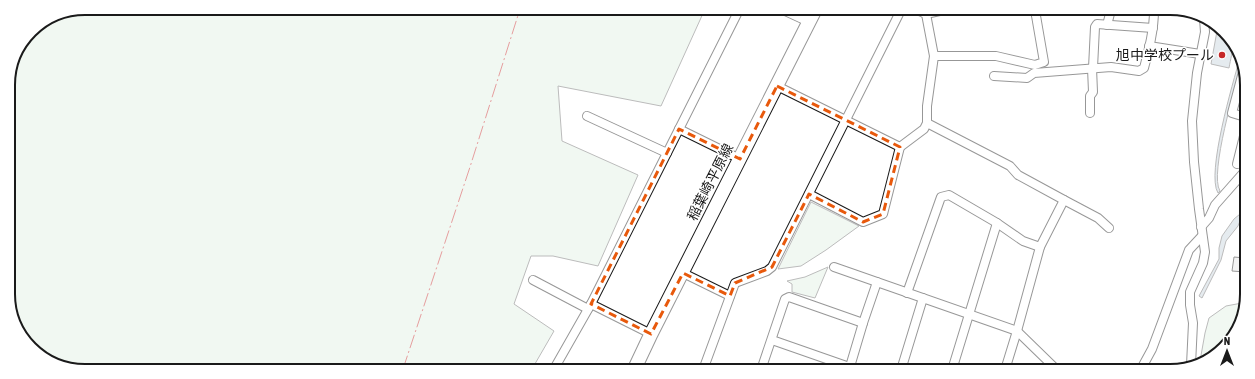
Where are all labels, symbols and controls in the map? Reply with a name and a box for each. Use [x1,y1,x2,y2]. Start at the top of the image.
place label: 旭中学校プール [1116,47,1214,63]
marker: 旭中学校プール [1217,50,1227,60]
street label: 稲葉崎平原線 [684,141,736,223]
north arrow [1207,331,1247,371]
text: N [1224,335,1230,347]

